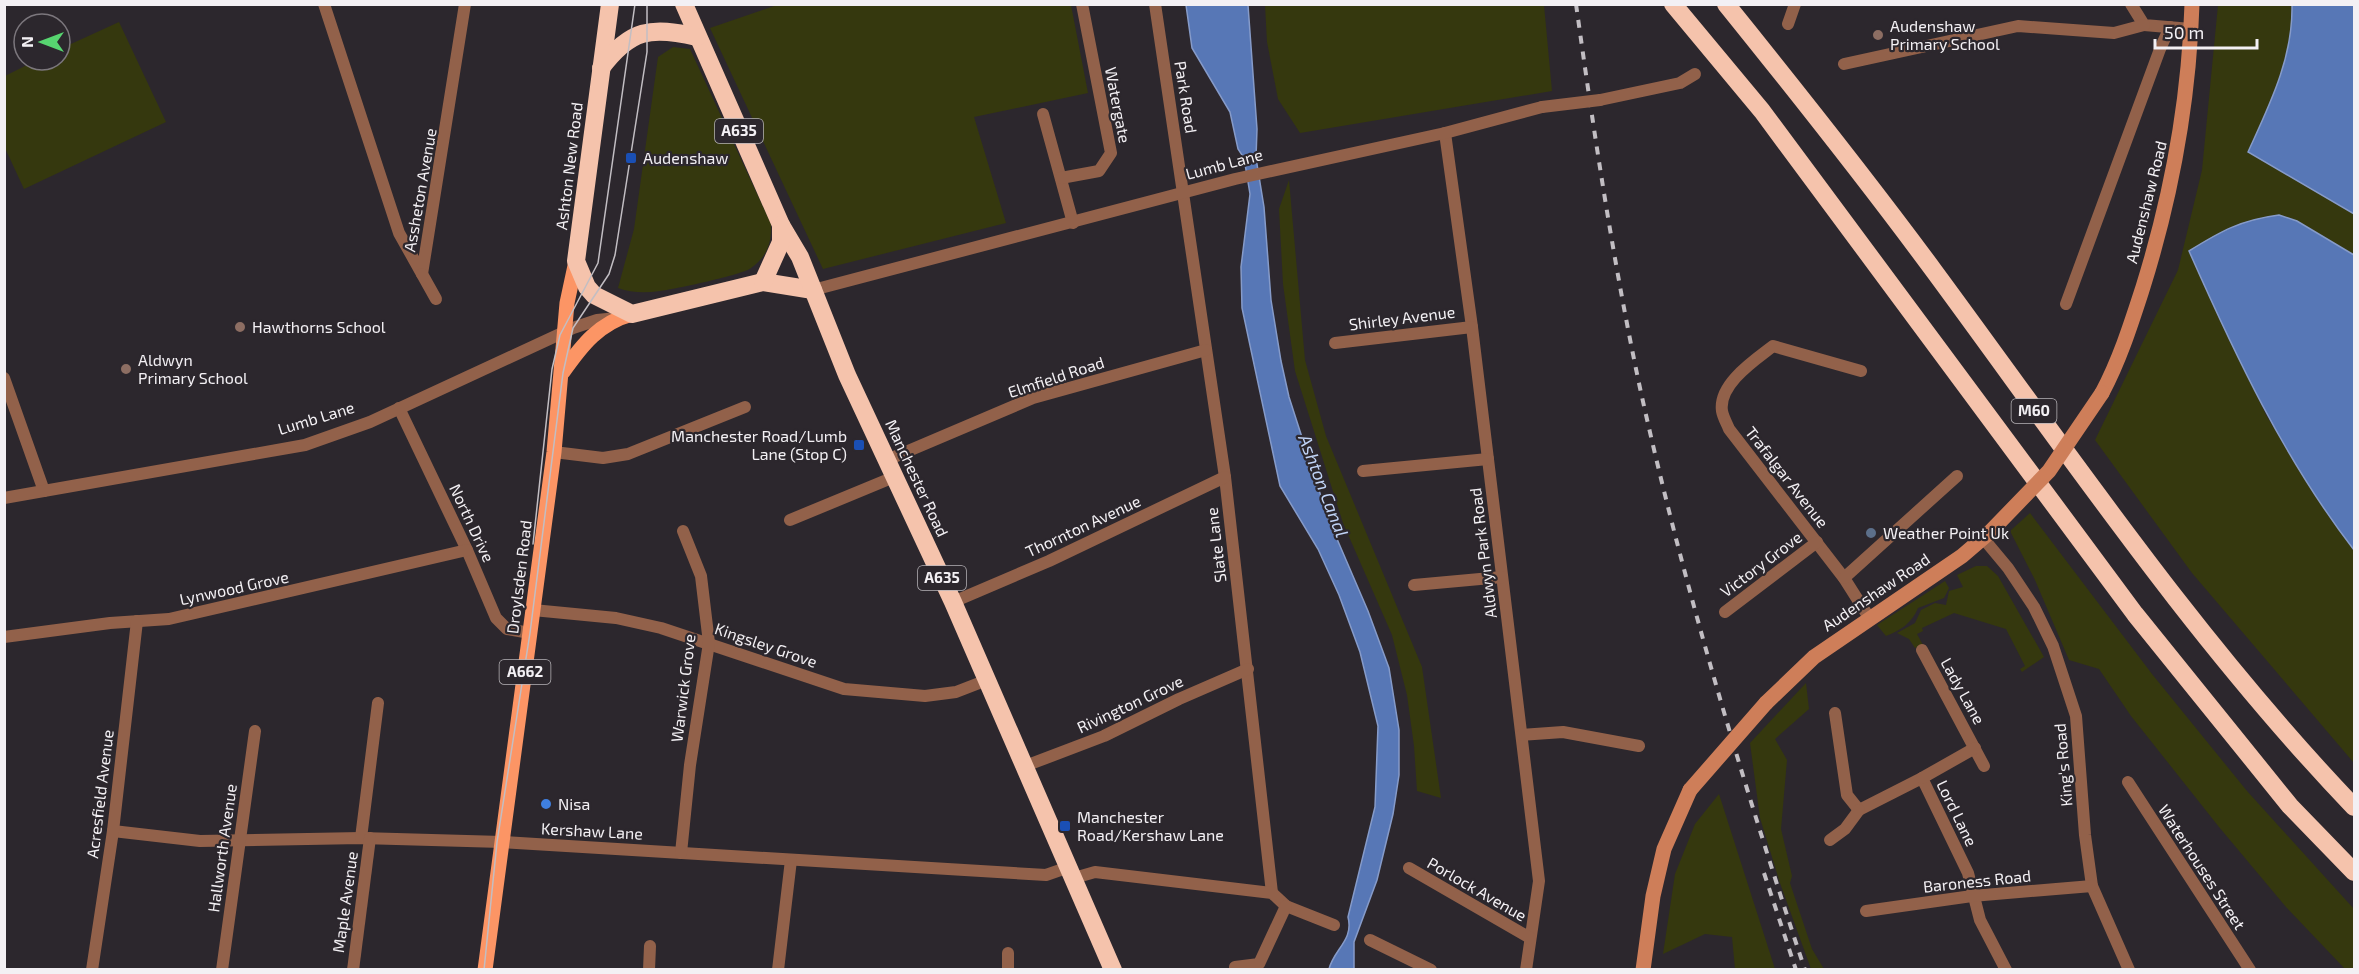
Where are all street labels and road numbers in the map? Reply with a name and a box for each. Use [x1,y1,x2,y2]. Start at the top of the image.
street label: Park Road [1171,59,1202,134]
street label: Watergate [1102,65,1135,145]
street label: Ashton New Road [551,101,586,231]
road number: A635 [715,119,763,143]
street label: Assheton Avenue [399,127,440,253]
street label: Audenshaw Road [2121,139,2170,265]
street label: Lumb Lane [1183,144,1264,183]
street label: Shirley Avenue [1348,302,1456,333]
street label: Elmfield Road [1005,352,1107,401]
street label: Lumb Lane [275,397,356,438]
road number: M60 [2012,399,2056,423]
street label: Manchester Road [882,416,953,539]
street label: Trafalgar Avenue [1742,422,1833,531]
street label: North Drive [446,481,499,565]
street label: Aldwyn Park Road [1465,487,1500,619]
street label: Thornton Avenue [1022,491,1143,561]
street label: Slate Lane [1201,506,1230,584]
street label: Droylsden Road [502,519,535,635]
street label: Victory Grove [1716,527,1805,600]
street label: Audenshaw Road [1818,549,1933,635]
road number: A635 [918,566,966,590]
street label: Lynwood Grove [178,567,290,608]
street label: Kingsley Grove [712,618,820,671]
street label: Warwick Grove [666,633,699,743]
street label: Lady Lane [1937,654,1989,727]
road number: A662 [500,660,550,684]
street label: Rivington Grove [1074,671,1186,736]
street label: King's Road [2049,723,2076,807]
street label: Acresfield Avenue [82,728,117,859]
street label: Lord Lane [1933,777,1982,849]
street label: Hallworth Avenue [203,782,240,913]
street label: Waterhouses Street [2155,801,2250,933]
street label: Kershaw Lane [541,818,643,843]
street label: Maple Avenue [328,850,361,954]
street label: Porlock Avenue [1424,853,1530,925]
street label: Baroness Road [1922,865,2032,896]

